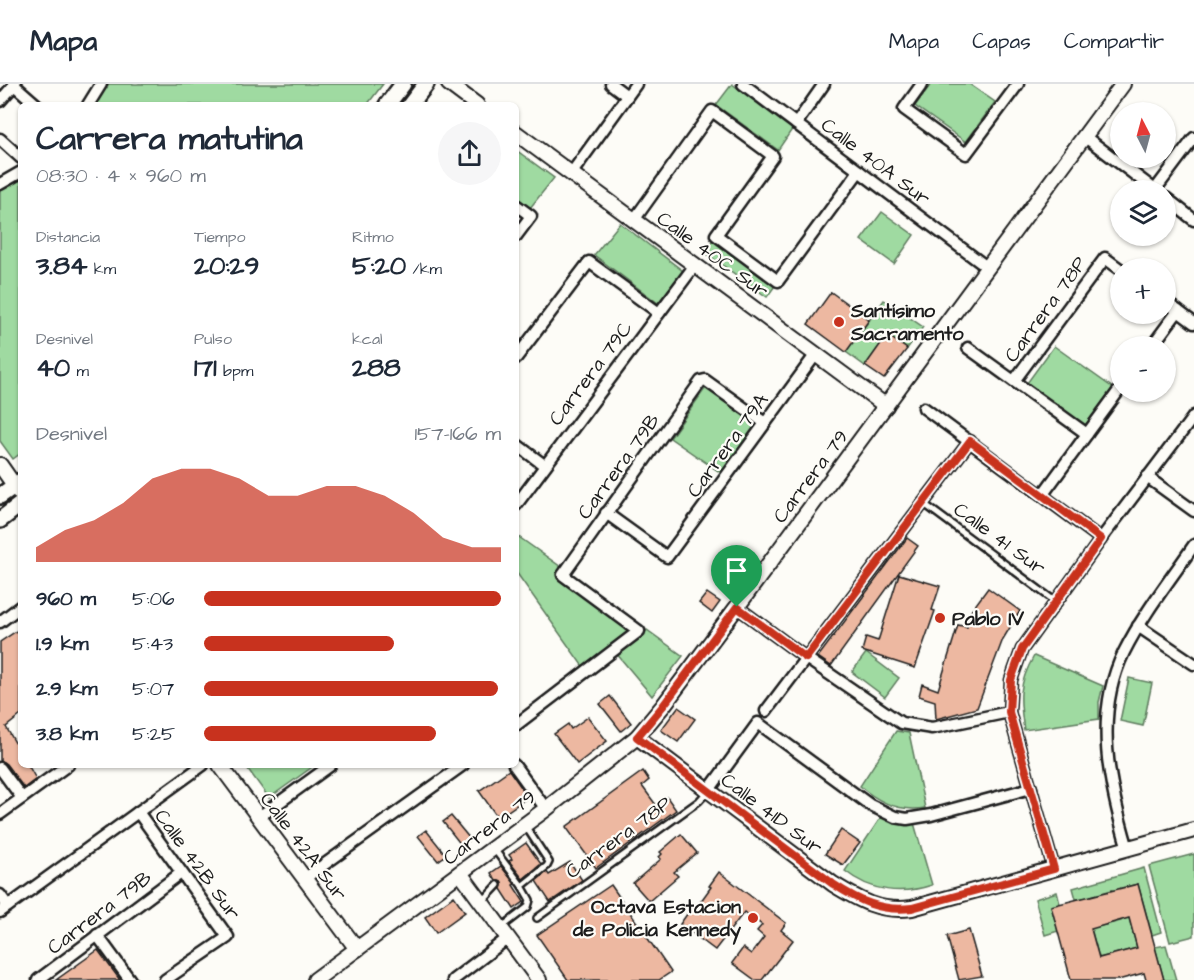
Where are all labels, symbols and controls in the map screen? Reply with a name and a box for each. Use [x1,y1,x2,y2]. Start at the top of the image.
text: Mapa [30,22,97,61]
text: Mapa [889,27,939,56]
text: Capas [972,27,1031,56]
text: Compartir [1064,27,1164,56]
north arrow [1110,102,1176,168]
map controls [1110,102,1176,402]
street label: Calle 40A Sur [815,111,936,212]
text: Carrera matutina [36,116,303,162]
button: share [438,122,501,185]
text: 08:30 · 4 × 960 m [36,162,206,190]
button: layers [1110,180,1176,246]
street label: Calle 40C Sur [651,205,774,305]
text: Distancia [36,226,100,248]
text: Tiempo [194,226,245,248]
text: Ritmo [352,226,394,248]
text: 3.84 [36,248,87,284]
text: 20:29 [194,248,259,284]
text: 5:20 [352,248,406,284]
street label: Carrera 78P [998,251,1094,368]
text: km [87,258,116,280]
text: /km [406,258,442,280]
button: + [1110,258,1176,324]
place label: Santísimo Sacramento [850,297,964,348]
marker: Santísimo Sacramento [832,315,846,329]
street label: Carrera 79C [542,316,639,432]
text: Desnivel [36,328,93,350]
text: Pulso [194,328,232,350]
text: kcal [352,328,383,350]
button: − [1110,336,1176,402]
text: 40 [36,350,70,386]
text: 171 [194,350,217,386]
text: 288 [352,350,401,386]
text: m [70,360,89,382]
text: bpm [217,360,253,382]
street label: Carrera 79A [680,387,775,504]
street label: Carrera 79B [571,408,667,525]
text: Desnivel [36,420,107,448]
text: 157–166 m [415,420,501,448]
street label: Carrera 79 [766,424,855,529]
street label: Calle 41 Sur [948,496,1051,582]
pin [711,545,762,607]
icon: arrive [720,554,753,587]
text: 960 m [36,585,96,613]
text: 5:06 [132,585,175,613]
place label: Pablo IV [952,605,1025,633]
marker: Pablo IV [933,611,947,625]
text: 1.9 km [36,630,89,658]
text: 5:43 [132,630,173,658]
text: 2.9 km [36,675,98,703]
text: 5:07 [132,675,174,703]
text: 3.8 km [36,720,98,748]
text: 5:25 [132,720,175,748]
street label: Calle 41D Sur [715,766,828,861]
street label: Carrera 79 [437,783,542,872]
street label: Calle 42A Sur [253,787,353,907]
street label: Carrera 78P [560,790,677,886]
street label: Calle 42B Sur [147,803,247,926]
street label: Carrera 79B [42,864,158,961]
place label: Octava Estacion de Policia Kennedy [572,893,741,945]
marker: Octava Estacion de Policia Kennedy [746,911,760,925]

